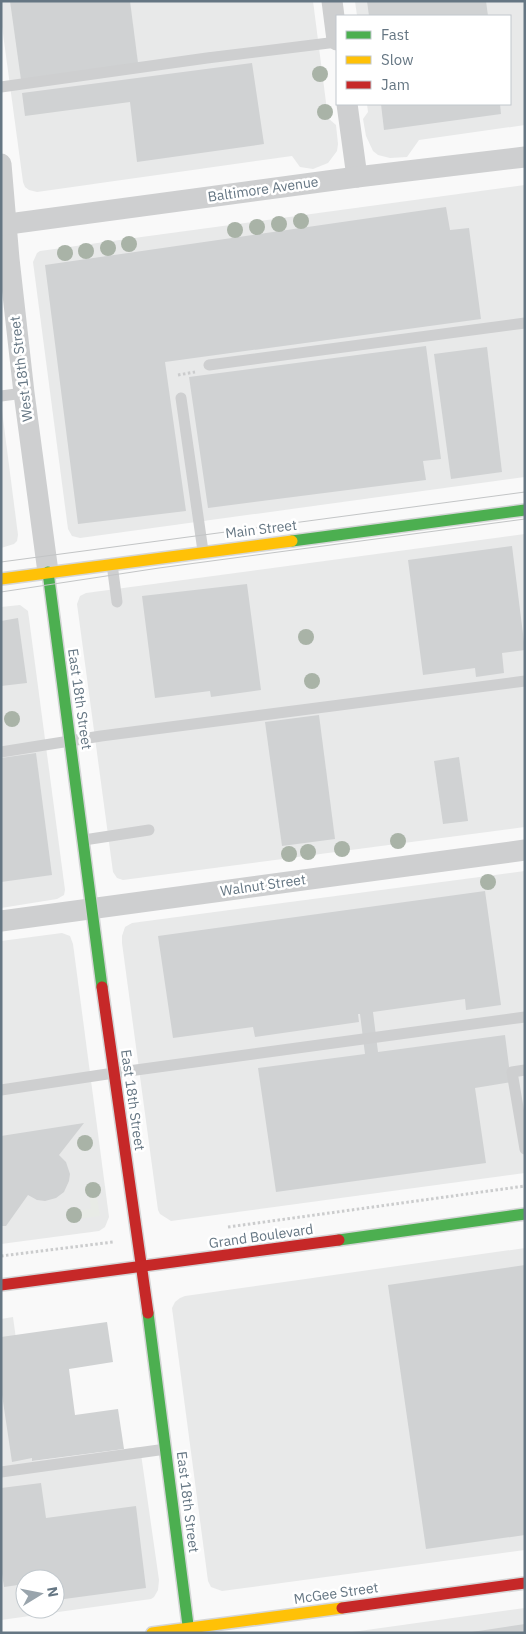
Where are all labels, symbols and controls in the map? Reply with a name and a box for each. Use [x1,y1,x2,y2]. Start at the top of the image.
legend [336,15,511,105]
text: Fast [381,25,409,44]
text: Slow [381,50,414,69]
text: Jam [381,75,410,94]
street label: Baltimore Avenue [206,172,320,206]
street label: West 18th Street [6,315,36,423]
street label: Main Street [224,516,298,542]
street label: East 18th Street [64,647,96,751]
street label: Walnut Street [219,870,307,900]
street label: East 18th Street [117,1048,149,1152]
street label: Grand Boulevard [208,1220,314,1252]
street label: East 18th Street [173,1450,203,1554]
north arrow [15,1569,65,1619]
street label: McGee Street [293,1578,380,1608]
text: N [43,1585,63,1598]

